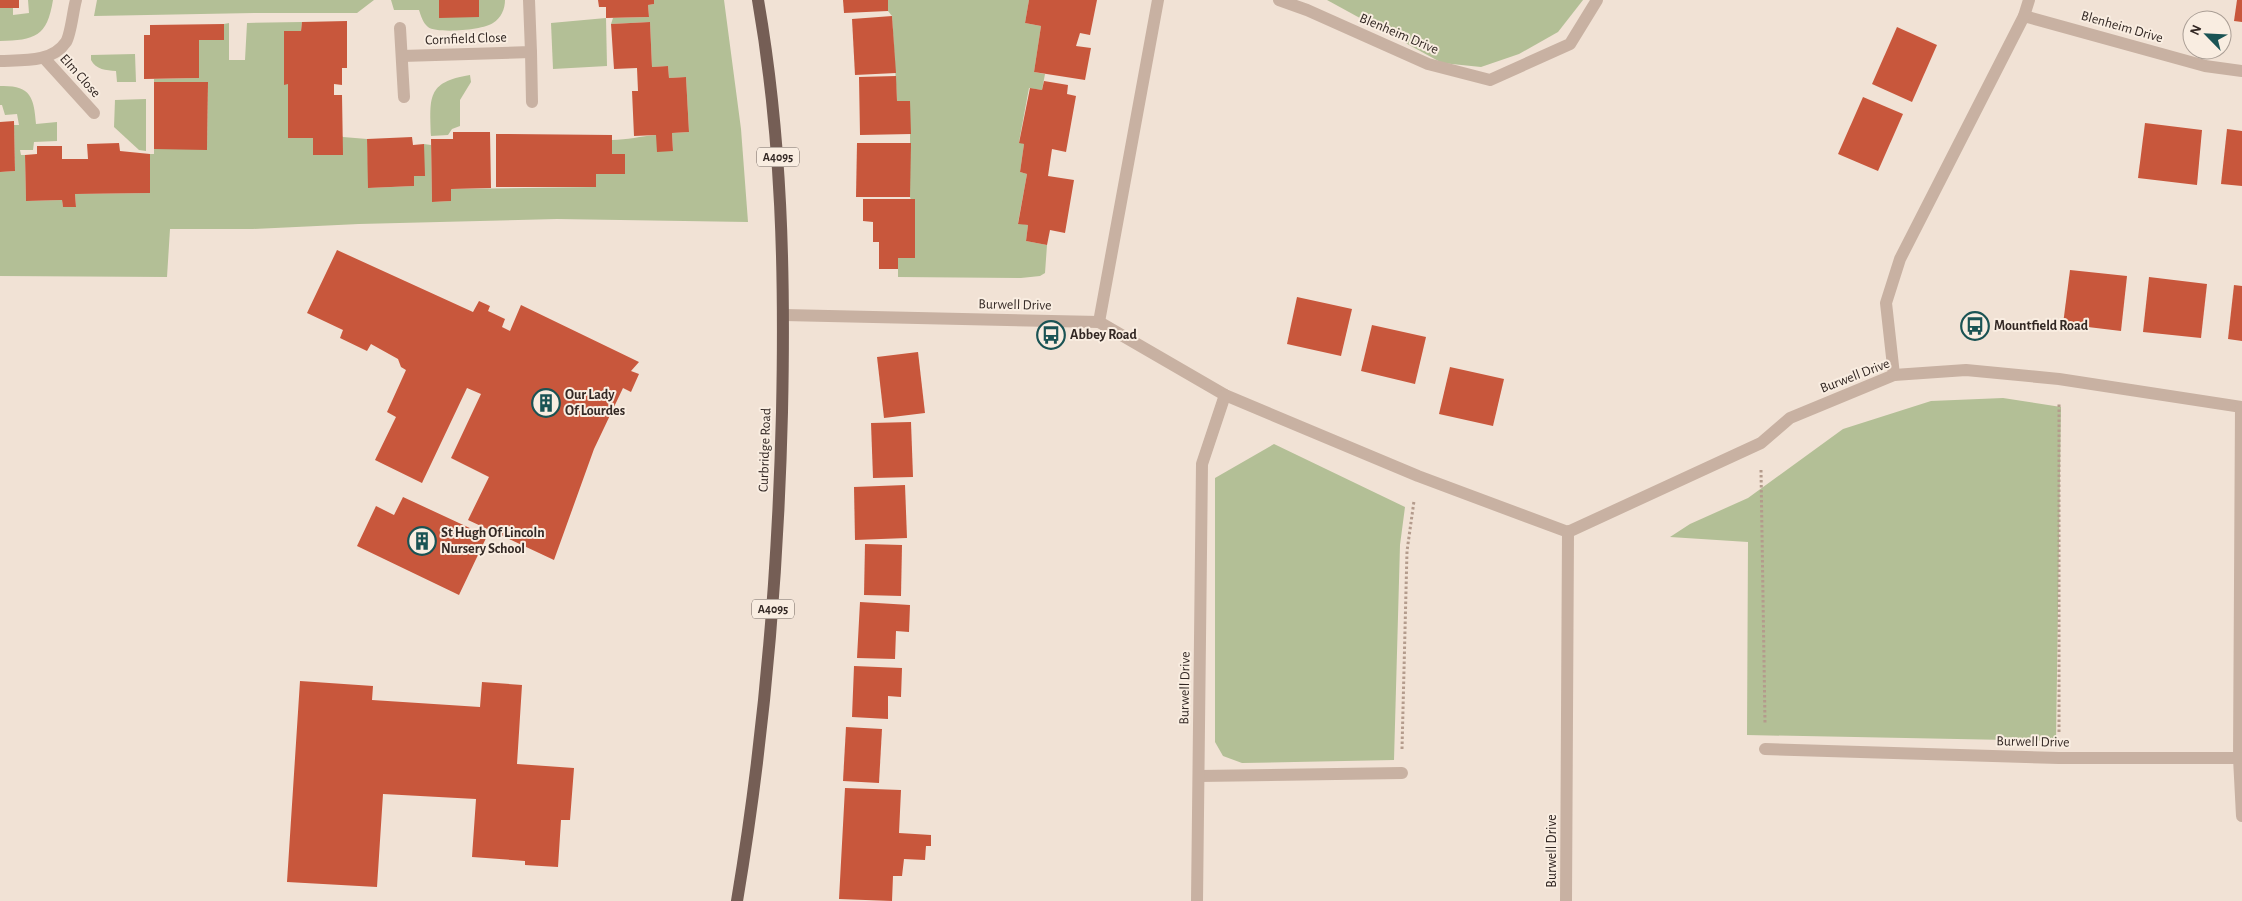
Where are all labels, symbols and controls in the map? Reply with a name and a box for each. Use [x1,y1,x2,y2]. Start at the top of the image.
street label: Blenheim Drive [2080,9,2164,45]
north arrow [2182,10,2232,60]
street label: Blenheim Drive [1357,11,1441,57]
text: N [2188,23,2204,37]
street label: Cornfield Close [425,31,507,47]
street label: Elm Close [57,52,103,100]
road number: A4095 [757,148,799,166]
street label: Burwell Drive [978,297,1052,313]
bus stop icon: Mountfield Road [1960,311,1990,341]
place label: Mountfield Road [1994,319,2089,333]
bus stop icon: Abbey Road [1036,320,1066,350]
place label: Abbey Road [1070,328,1138,342]
street label: Burwell Drive [1818,356,1892,396]
building icon: Our Lady Of Lourdes [531,388,561,418]
place label: Our Lady Of Lourdes [565,388,625,418]
street label: Curbridge Road [757,408,773,492]
building icon: St Hugh Of Lincoln Nursery School [407,526,437,556]
place label: St Hugh Of Lincoln Nursery School [441,526,545,556]
road number: A4095 [752,600,794,618]
street label: Burwell Drive [1177,651,1193,725]
street label: Burwell Drive [1996,734,2070,750]
street label: Burwell Drive [1545,814,1559,888]

